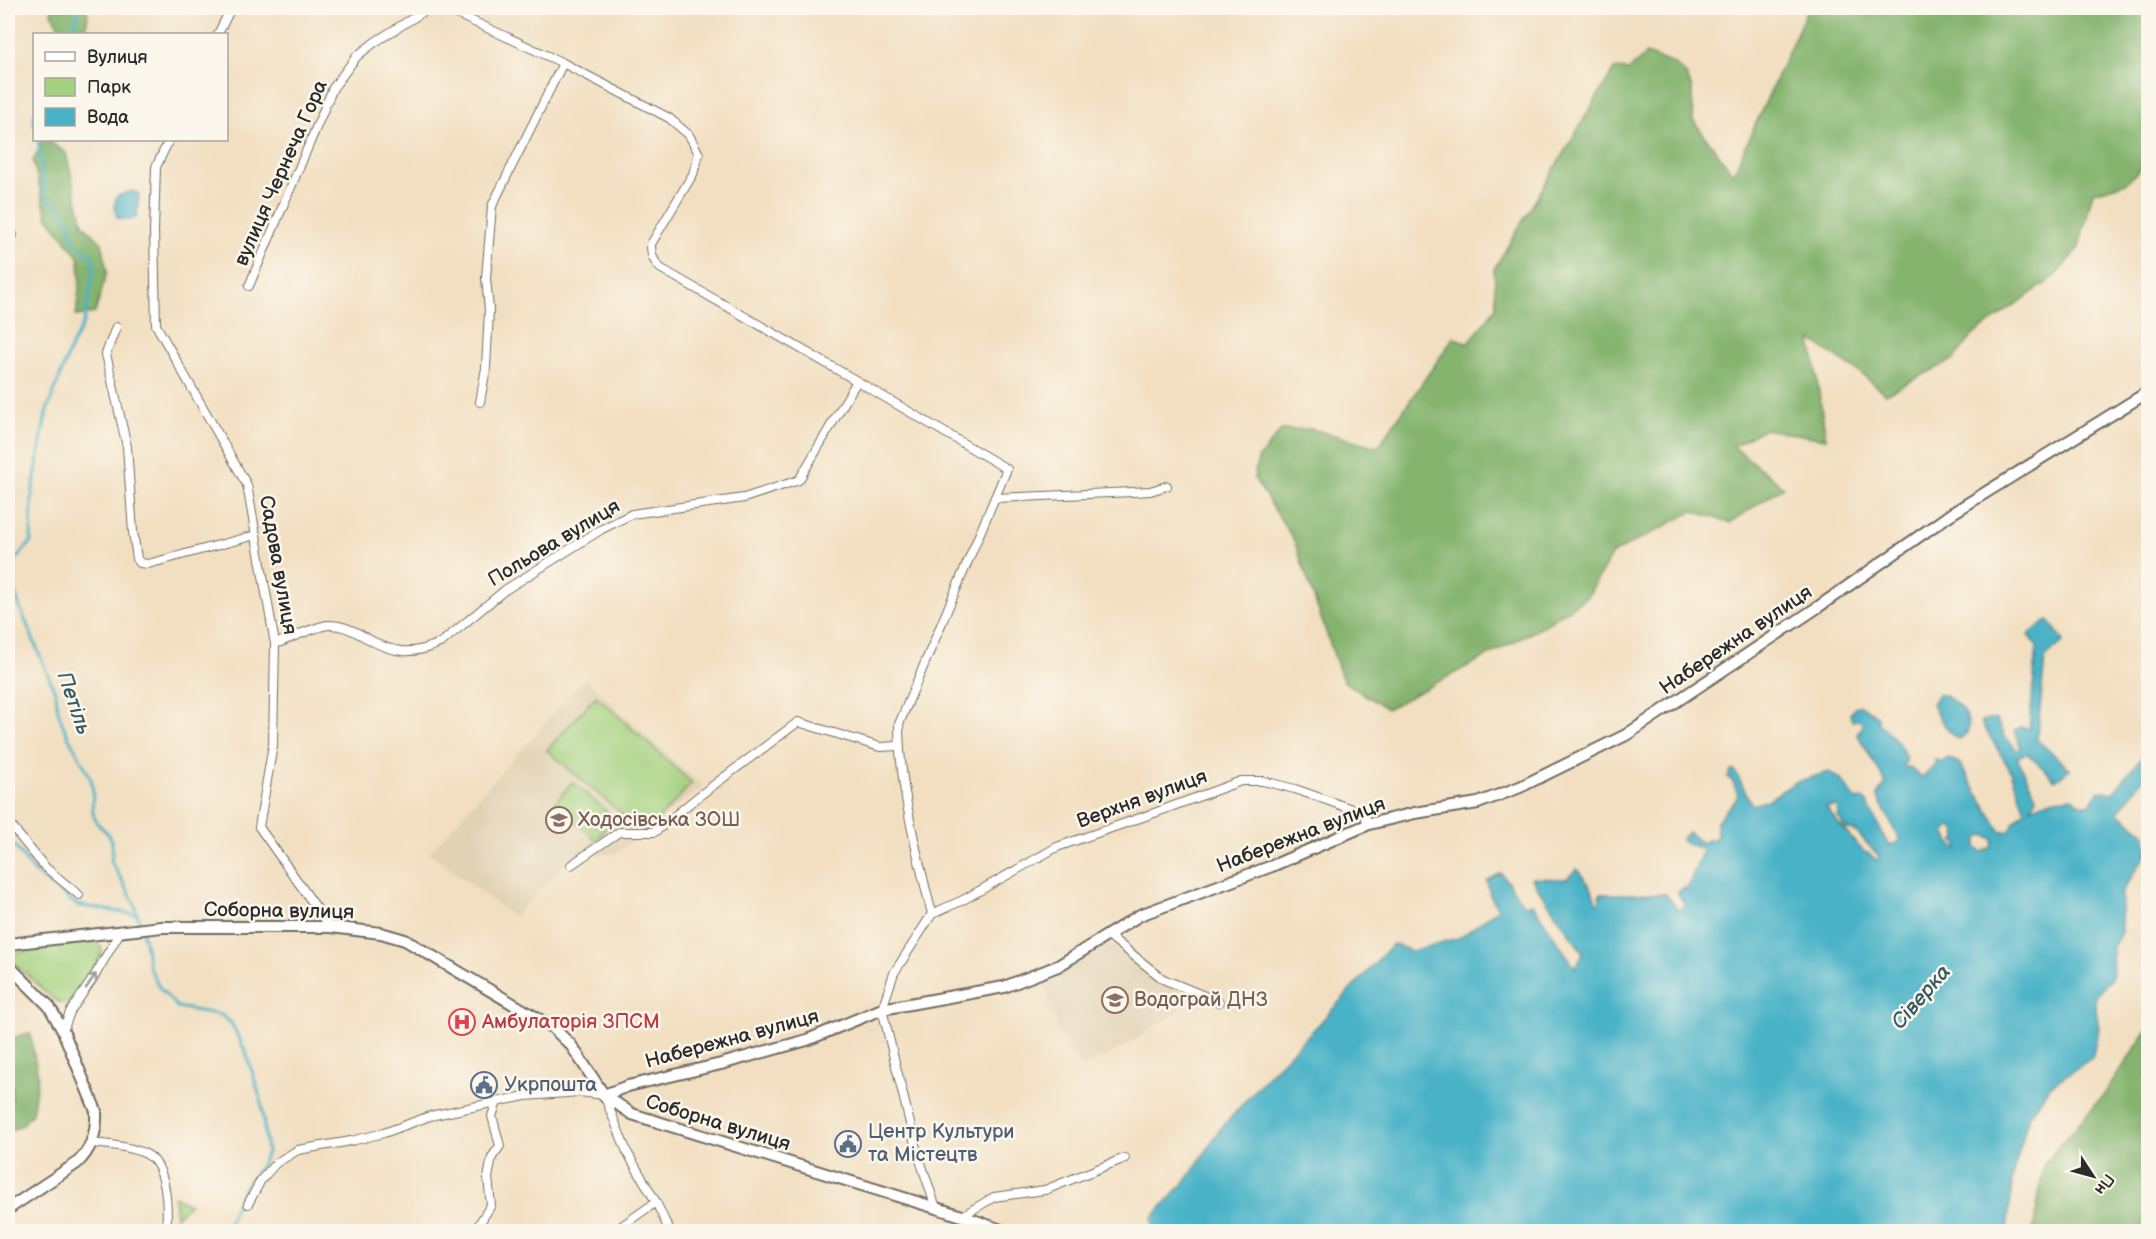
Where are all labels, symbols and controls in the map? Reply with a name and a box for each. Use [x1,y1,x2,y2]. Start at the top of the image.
legend [33,33,228,141]
text: Вулиця [87,47,148,68]
street label: вулиця Чернеча Гора [229,76,333,270]
text: Парк [87,77,131,98]
text: Вода [87,107,129,128]
street label: Садова вулиця [254,494,302,636]
street label: Польова вулиця [484,494,624,592]
street label: Набережна вулиця [1655,580,1817,700]
water label: Петіль [52,668,96,738]
street label: Верхня вулиця [1074,764,1210,834]
street label: Набережна вулиця [1213,792,1389,878]
school or university icon: Ходосівська ЗОШ [544,805,574,835]
place label: Ходосівська ЗОШ [578,808,740,832]
street label: Соборна вулиця [204,898,354,924]
water label: Сіверка [1886,960,1956,1034]
one-way arrow [85,974,97,990]
school or university icon: Водограй ДНЗ [1100,985,1130,1015]
place label: Водограй ДНЗ [1134,988,1268,1012]
street label: Набережна вулиця [643,1004,821,1074]
hospital icon: Амбулаторія ЗПСМ [447,1007,477,1037]
place label: Амбулаторія ЗПСМ [481,1010,660,1034]
public building icon: Укрпошта [469,1070,499,1100]
place label: Укрпошта [504,1073,597,1097]
street label: Соборна вулиця [643,1090,793,1156]
place label: Центр Культури та Містецтв [868,1120,1014,1167]
public building icon: Центр Культури та Містецтв [833,1129,863,1159]
north arrow [2063,1146,2123,1206]
text: Пн [2090,1170,2118,1198]

